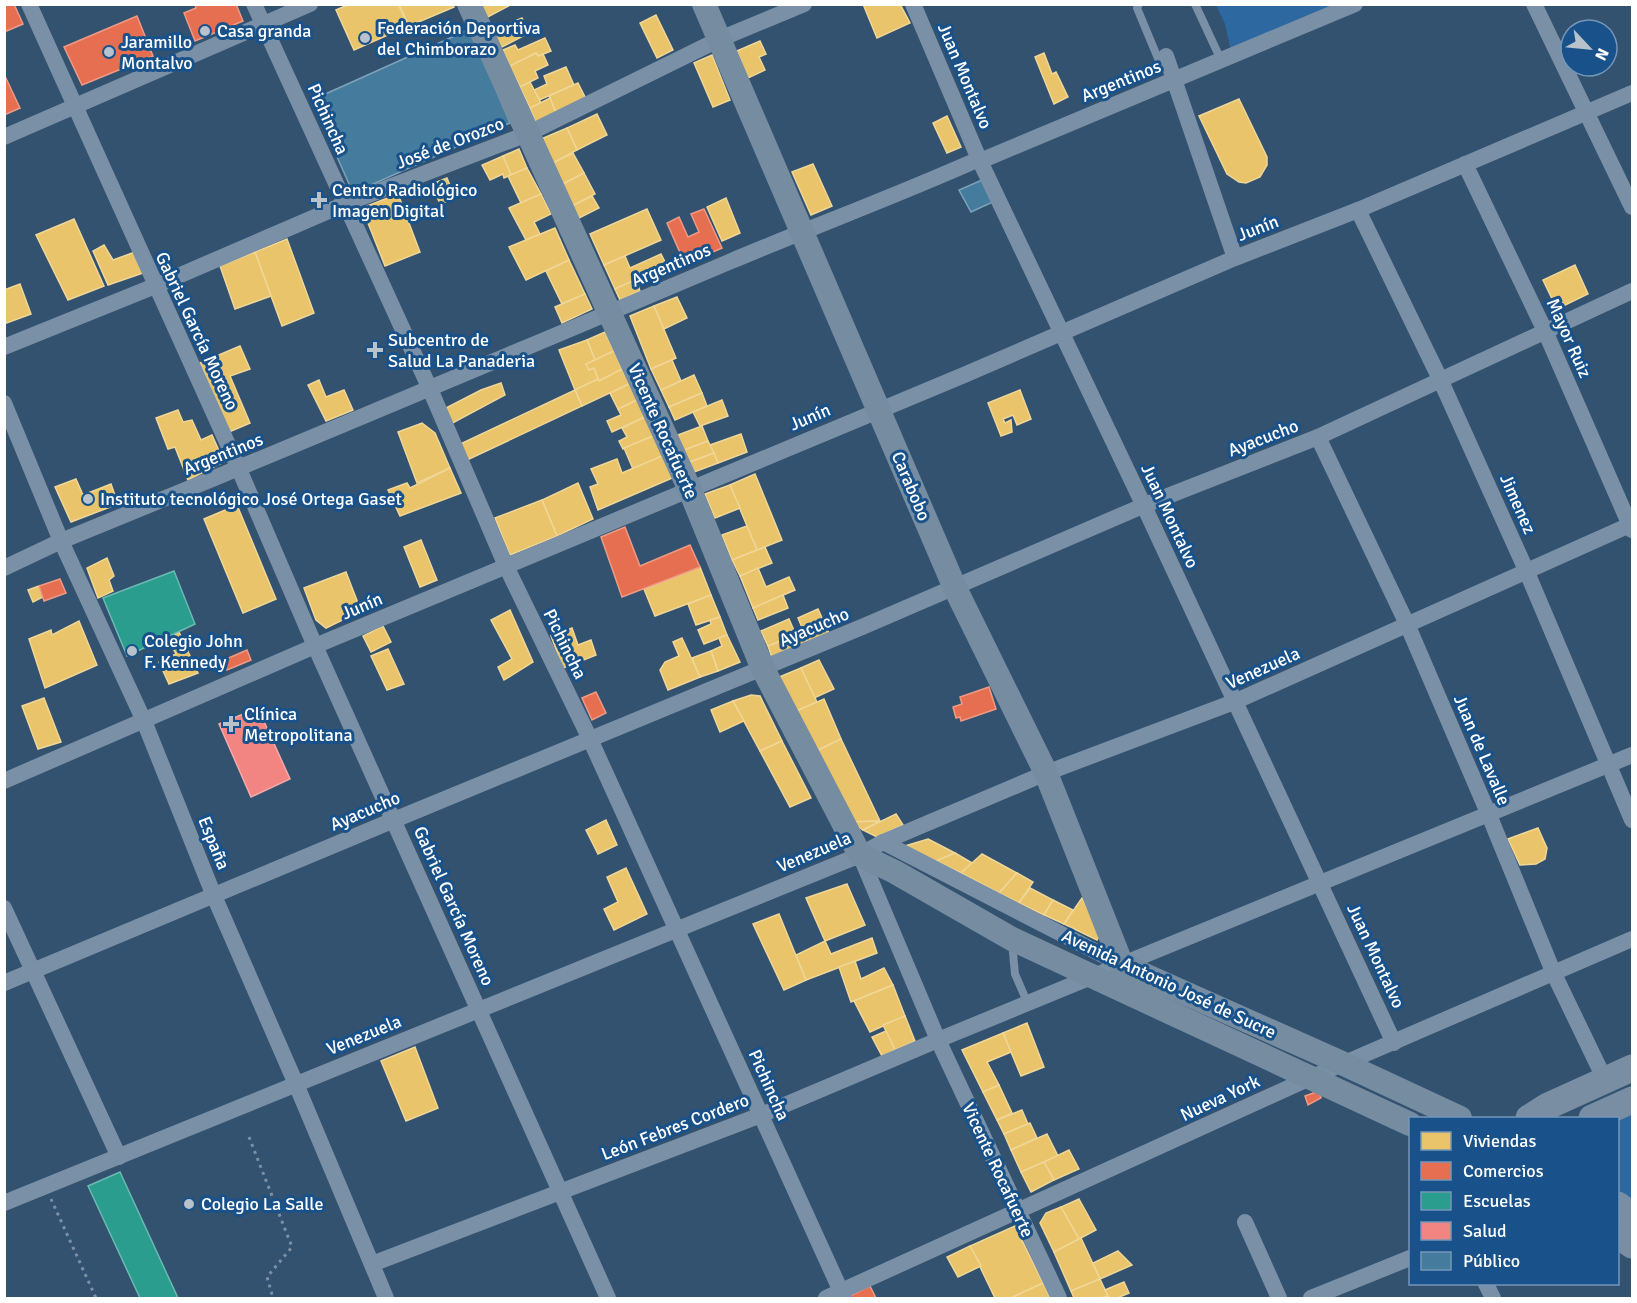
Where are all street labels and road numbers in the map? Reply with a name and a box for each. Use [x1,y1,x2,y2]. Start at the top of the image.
street label: Juan Montalvo [933,20,997,132]
street label: Argentinos [1078,55,1164,107]
street label: Pichincha [303,80,353,158]
street label: José de Orozco [393,112,507,174]
street label: Junín [1234,210,1282,246]
street label: Argentinos [628,238,714,292]
street label: Gabriel García Moreno [151,248,243,414]
street label: Mayor Ruiz [1542,295,1596,381]
street label: Vicente Rocafuerte [623,360,703,502]
street label: Junín [786,399,834,435]
street label: Ayacucho [1225,414,1301,462]
street label: Argentinos [180,428,266,480]
street label: Carabobo [887,448,935,524]
street label: Juan Montalvo [1136,460,1204,572]
street label: Jimenez [1495,471,1541,537]
street label: Junín [338,588,386,624]
street label: Ayacucho [776,602,852,652]
street label: Pichincha [539,605,591,683]
street label: Venezuela [1223,642,1303,694]
street label: Juan de Lavalle [1449,691,1515,809]
street label: Ayacucho [327,786,403,836]
street label: España [193,813,235,873]
street label: Gabriel García Moreno [409,823,499,989]
street label: Venezuela [774,827,854,877]
street label: Juan Montalvo [1342,900,1410,1012]
street label: Avenida Antonio José de Sucre [1058,925,1280,1043]
street label: Venezuela [323,1010,405,1060]
street label: Pichincha [744,1046,794,1124]
street label: Nueva York [1177,1070,1263,1126]
street label: León Febres Cordero [598,1089,752,1165]
street label: Vicente Rocafuerte [957,1099,1039,1241]

